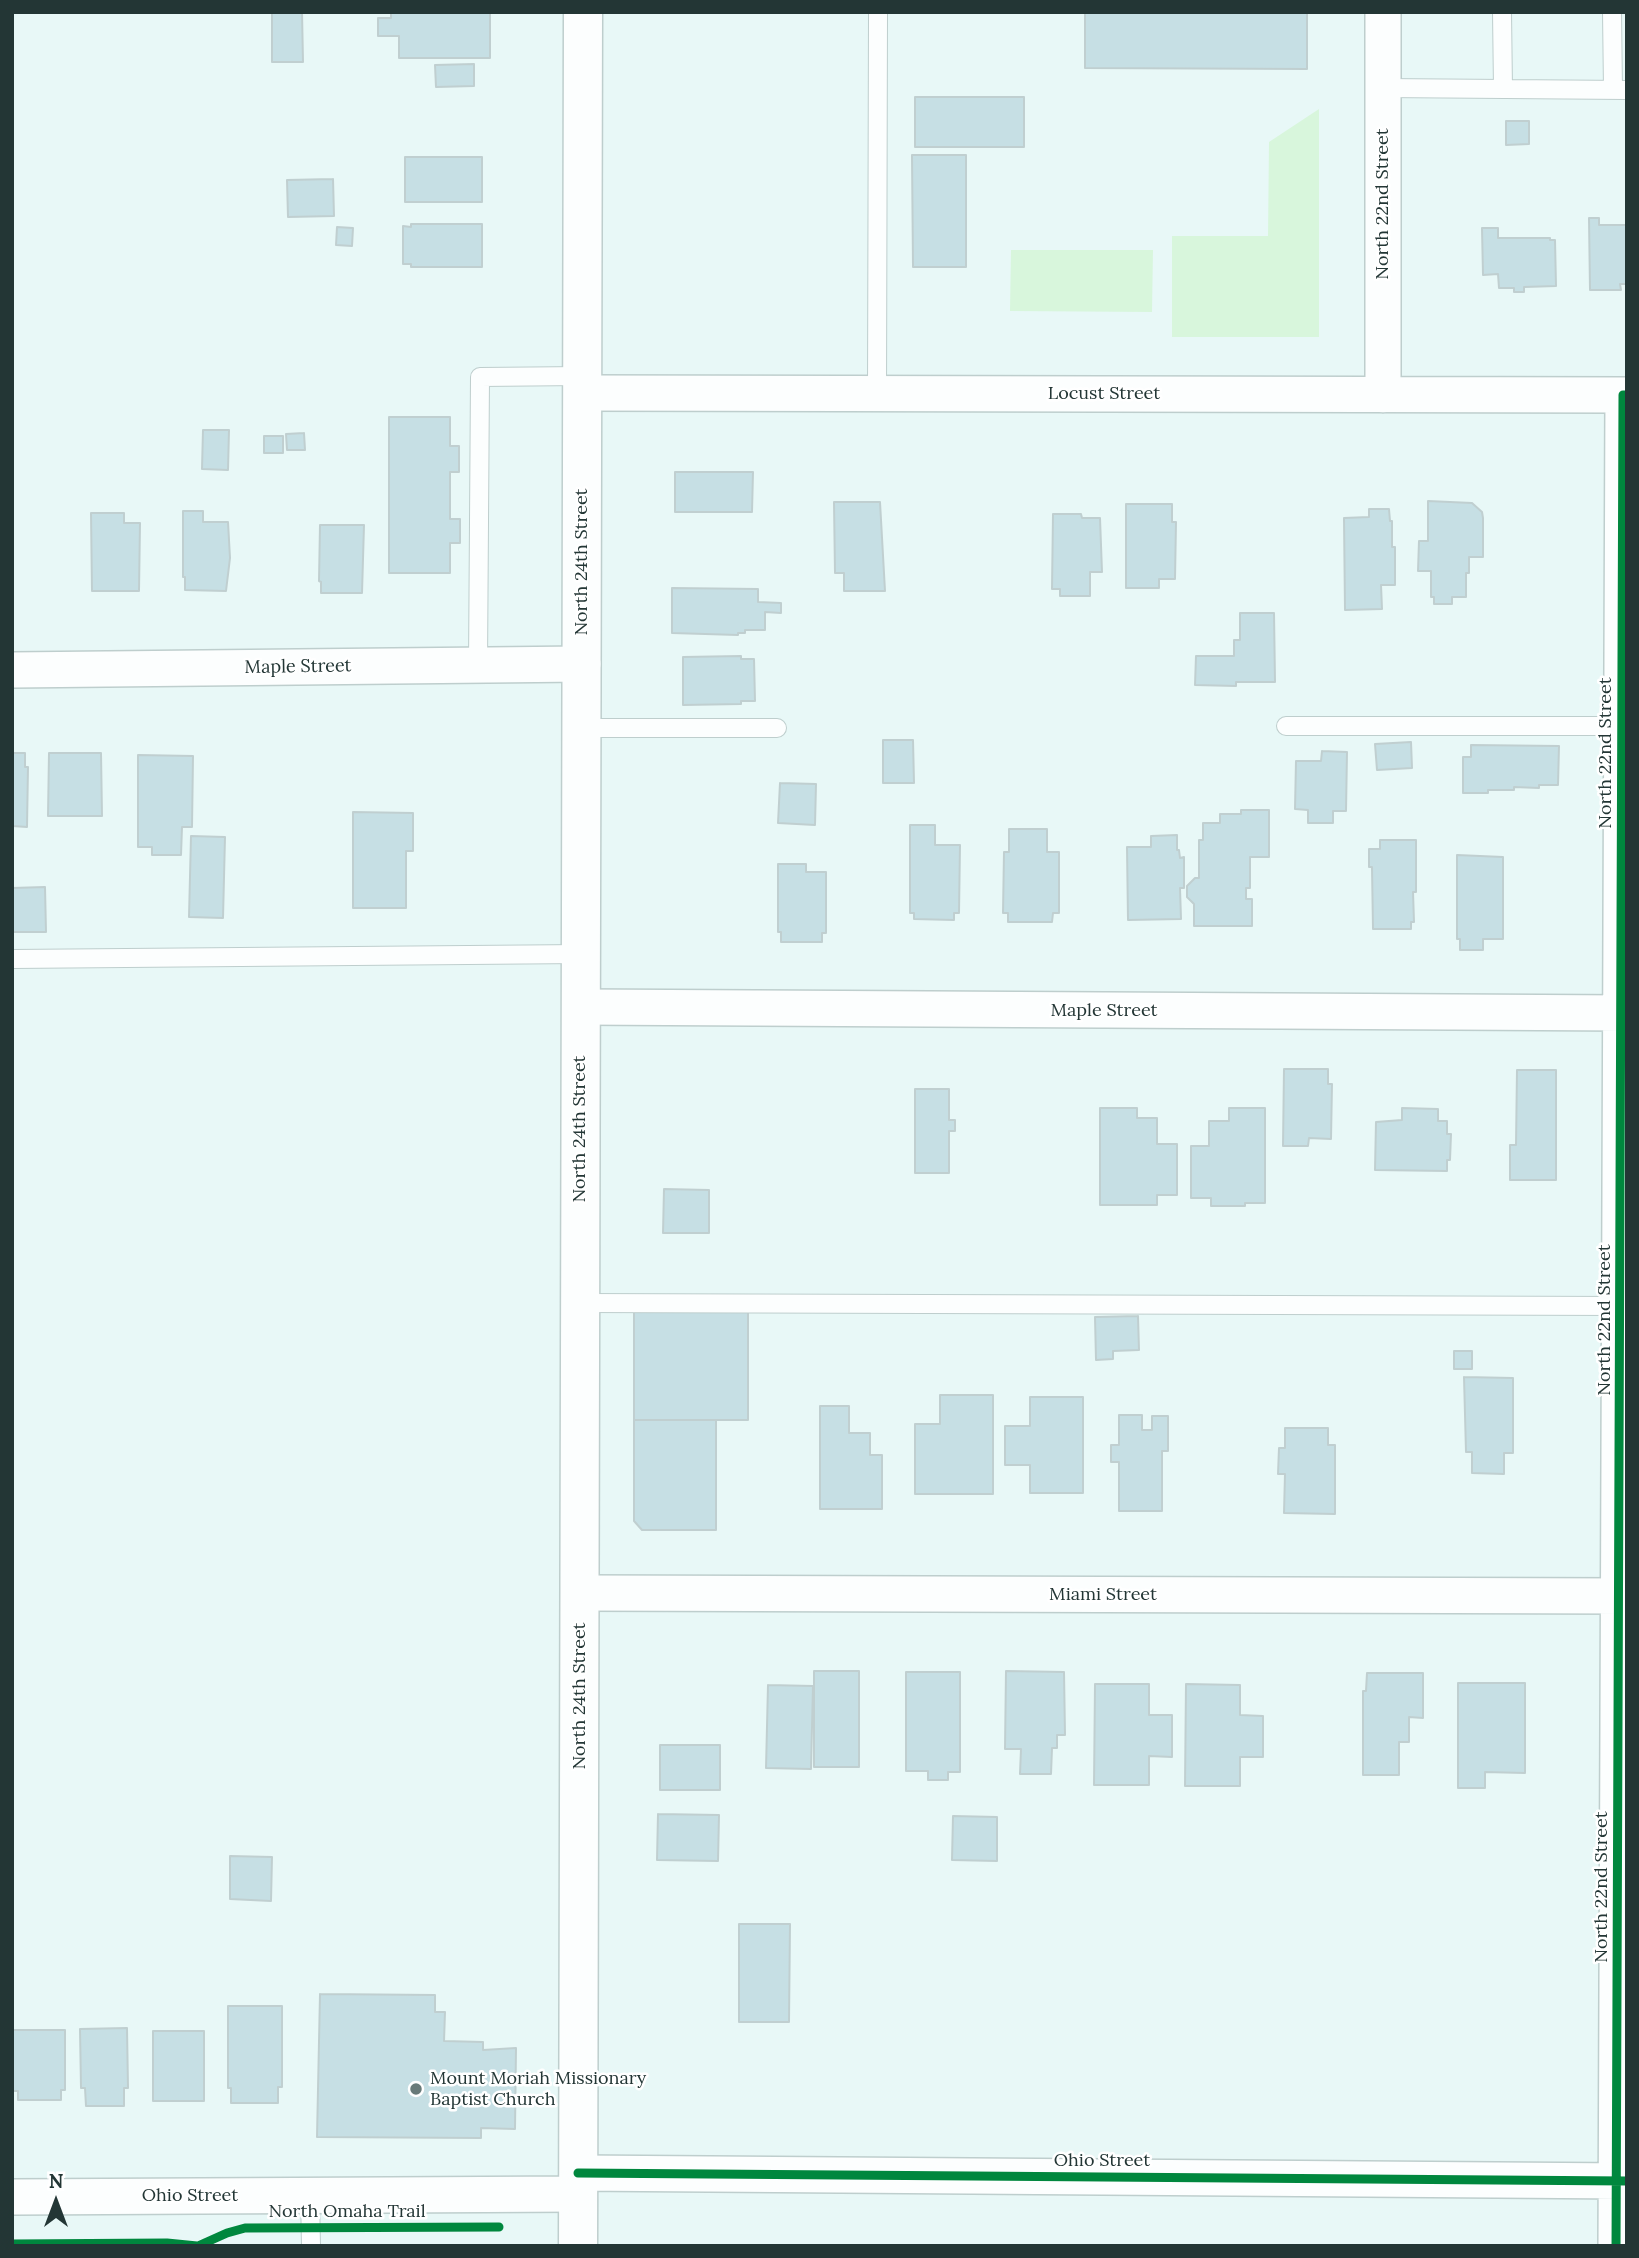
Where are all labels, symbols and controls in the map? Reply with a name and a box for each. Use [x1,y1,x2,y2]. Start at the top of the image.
street label: North 22nd Street [1372,128,1394,280]
street label: Locust Street [1048,383,1160,405]
street label: North 24th Street [571,488,593,636]
street label: Maple Street [244,655,352,679]
street label: North 22nd Street [1595,677,1617,829]
street label: Maple Street [1051,1000,1157,1022]
street label: North 24th Street [569,1055,591,1203]
street label: North 22nd Street [1594,1244,1616,1396]
street label: Miami Street [1049,1584,1157,1606]
street label: North 24th Street [569,1622,591,1770]
street label: North 22nd Street [1591,1811,1613,1963]
place label: Mount Moriah Missionary Baptist Church [430,2068,646,2110]
marker: Mount Moriah Missionary Baptist Church [408,2081,424,2097]
street label: Ohio Street [1054,2150,1150,2172]
north arrow [21,2167,91,2237]
text: N [49,2169,63,2193]
street label: Ohio Street [142,2185,238,2207]
street label: North Omaha Trail [268,2201,426,2223]

